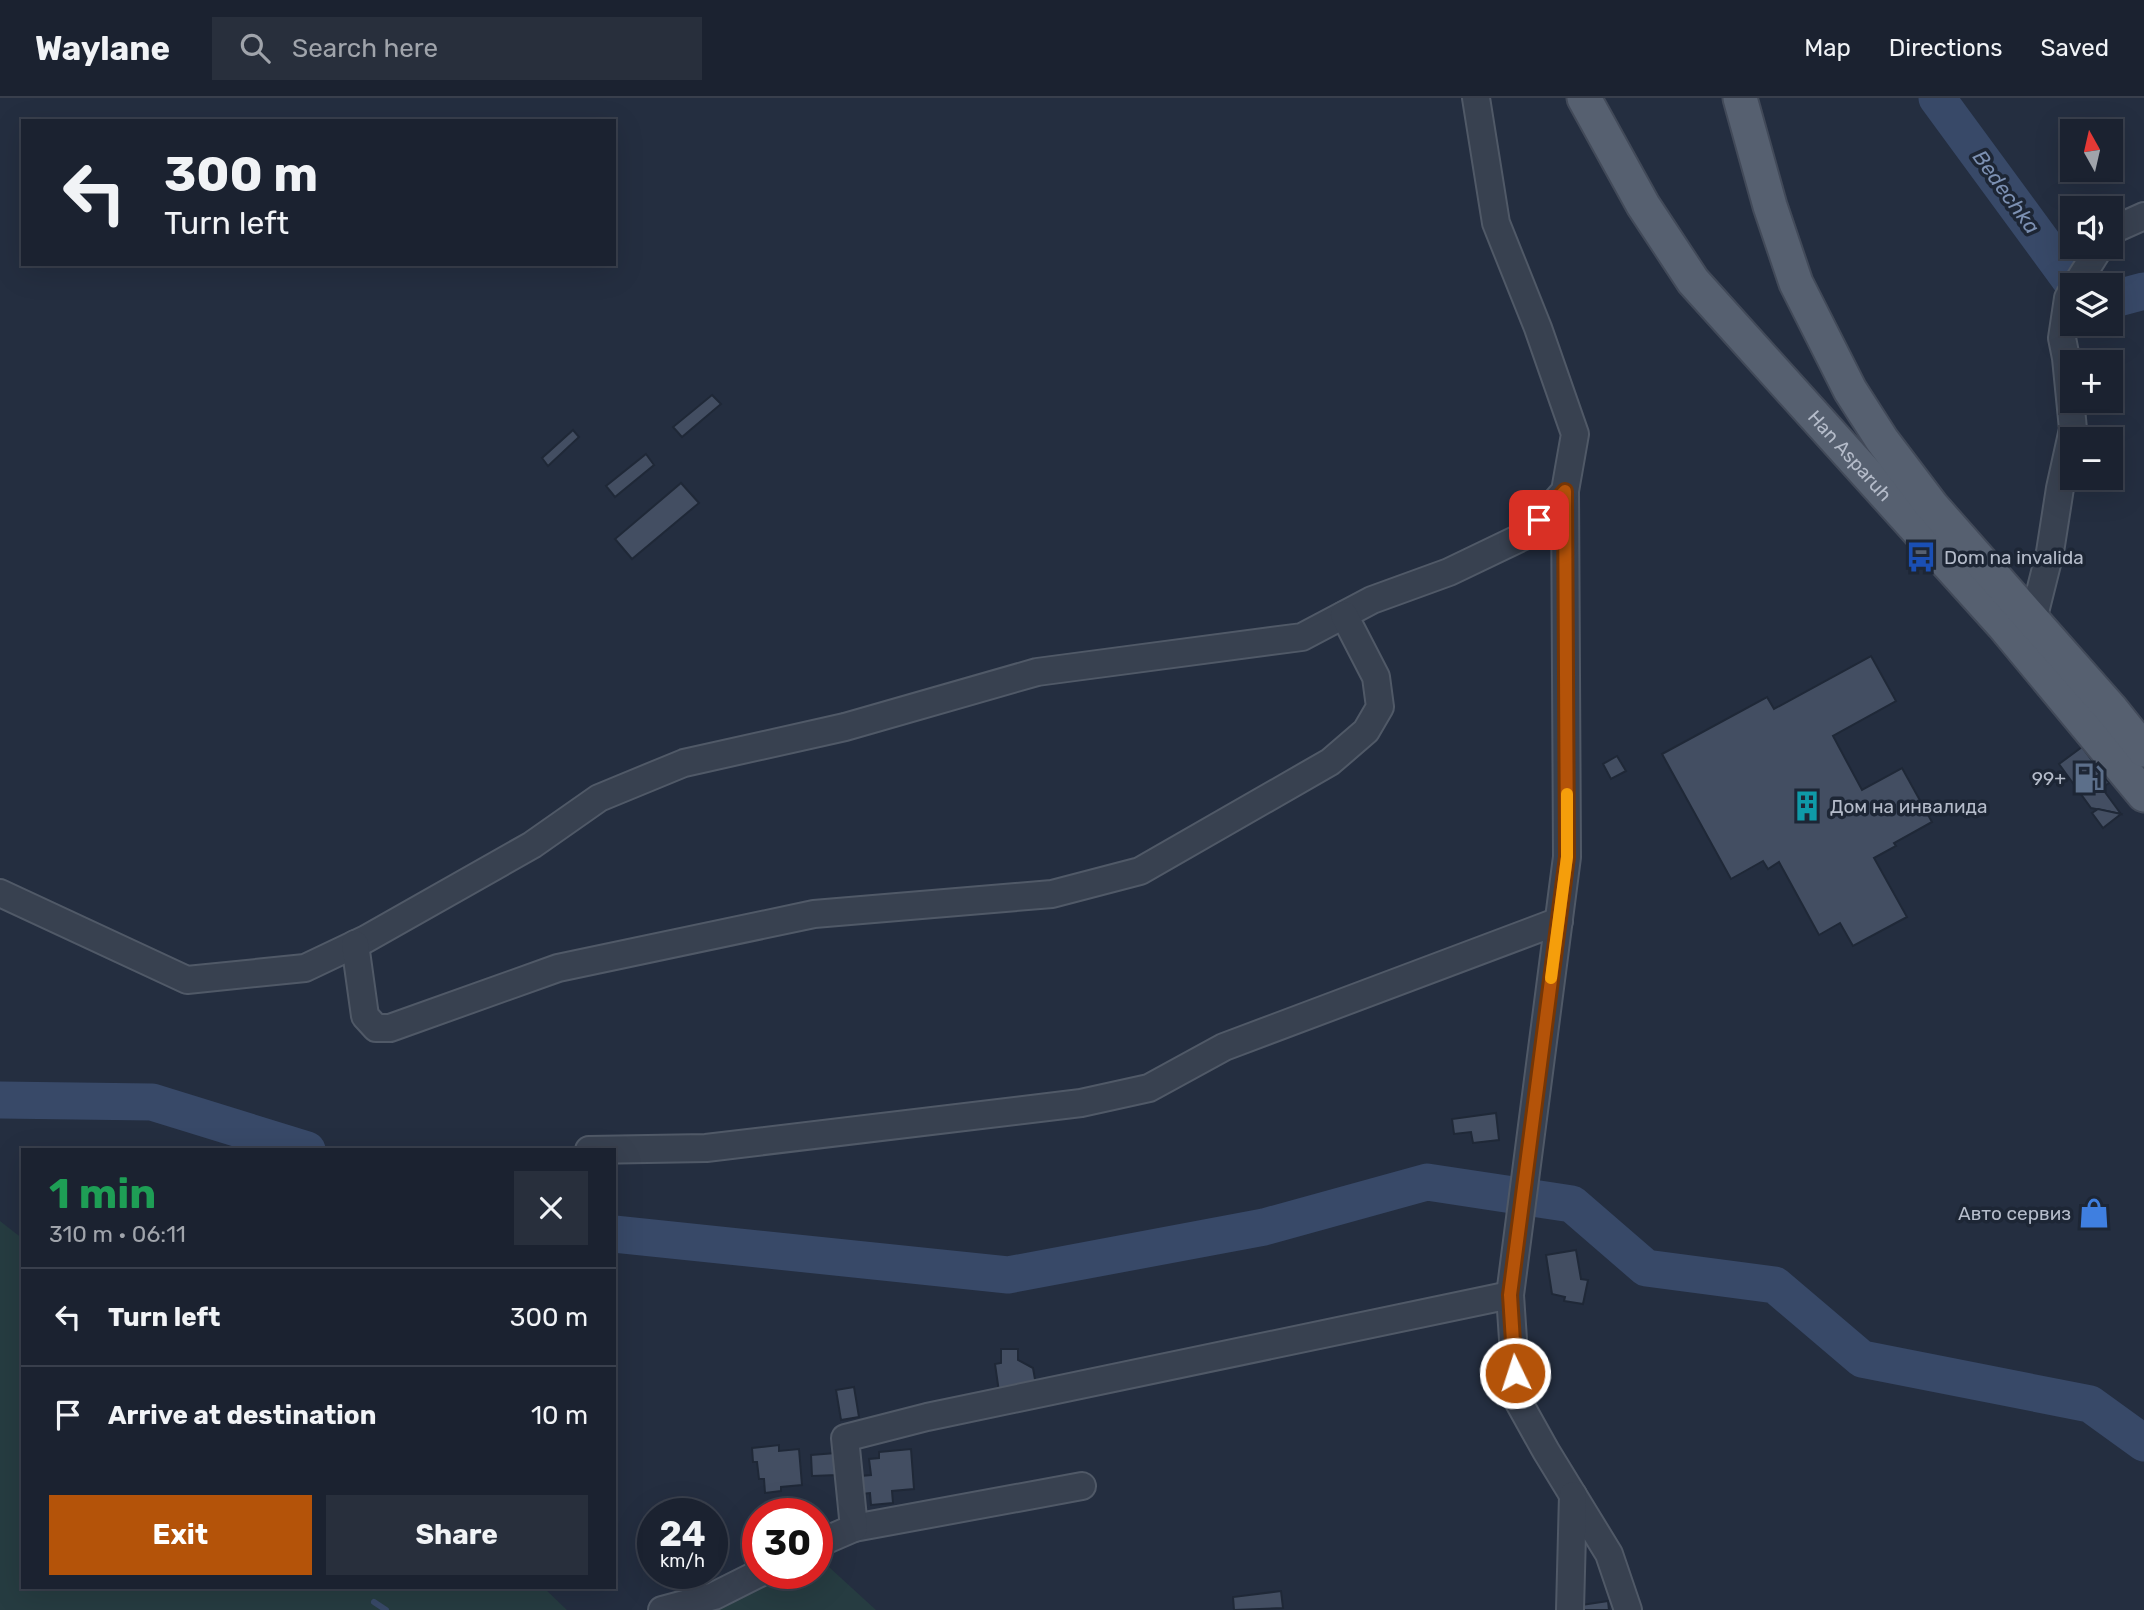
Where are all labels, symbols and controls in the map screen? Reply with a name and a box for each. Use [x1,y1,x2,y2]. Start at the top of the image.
search box [212,17,702,80]
text: Waylane [35,29,170,68]
icon: search [236,29,274,67]
text: Search here [292,33,438,64]
text: Map [1804,34,1851,62]
text: Directions [1889,34,2002,62]
text: Saved [2040,34,2109,62]
north arrow [2060,119,2123,182]
map controls [2060,119,2123,490]
text: 300 m [164,145,318,203]
water label: Bedechka [1968,145,2045,238]
icon: left [49,147,140,238]
button: sound [2060,196,2123,259]
text: Turn left [164,204,289,242]
button: layers [2060,273,2123,336]
button: + [2060,350,2123,413]
street label: Han Asparuh [1803,406,1897,506]
button: − [2060,427,2123,490]
pin [1509,490,1569,550]
icon: arrive [1520,501,1558,539]
bus stop icon: Dom na invalida [1904,540,1938,574]
place label: Dom na invalida [1944,546,2084,569]
fuel station icon: 99+ [2072,761,2106,795]
place label: 99+ [2032,767,2066,790]
building icon: Дом на инвалида [1790,789,1824,823]
place label: Дом на инвалида [1830,795,1987,818]
text: 1 min [49,1169,156,1219]
button: close [514,1171,588,1245]
shop icon: Авто сервиз [2077,1196,2111,1230]
place label: Авто сервиз [1958,1202,2071,1225]
text: 310 m · 06:11 [49,1220,186,1248]
icon: left [49,1298,87,1336]
text: Turn left [108,1302,220,1333]
text: 300 m [510,1302,588,1333]
position arrow [1478,1336,1552,1410]
icon: arrive [49,1396,87,1434]
text: Arrive at destination [108,1400,376,1431]
text: 10 m [531,1400,588,1431]
button: Exit [49,1495,312,1575]
button: Share [326,1495,588,1575]
speed limit sign: 30 [742,1498,833,1589]
text: 24 [659,1513,706,1555]
text: km/h [660,1550,705,1572]

